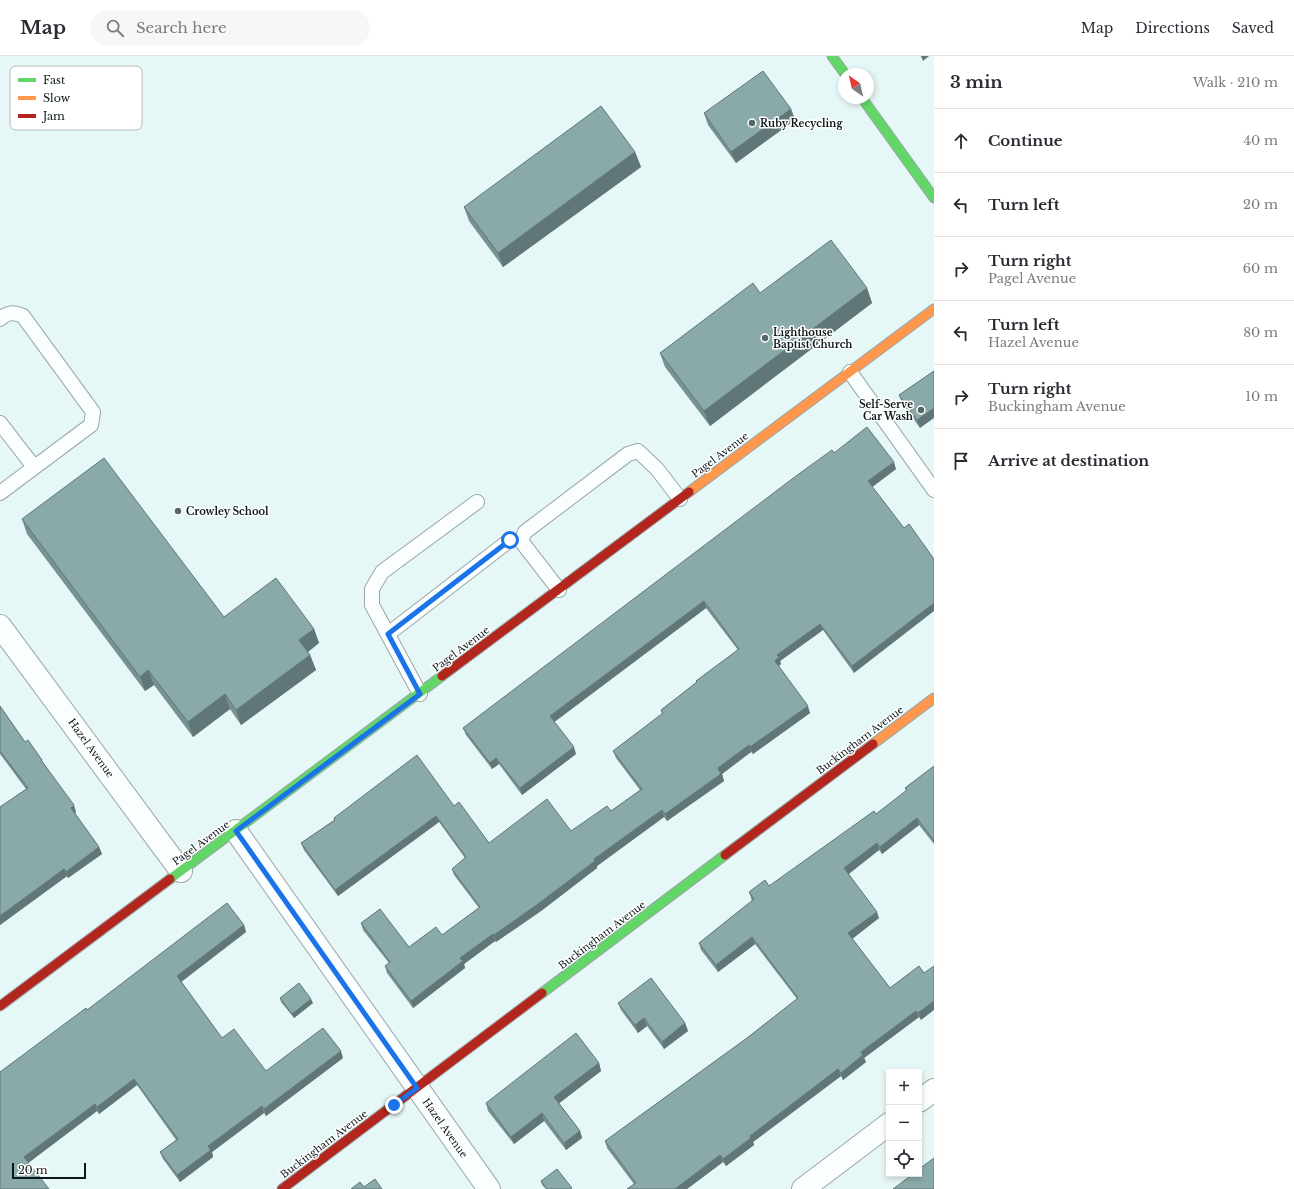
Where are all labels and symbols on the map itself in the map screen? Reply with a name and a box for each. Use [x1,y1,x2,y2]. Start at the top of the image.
legend [10,66,142,130]
north arrow [838,68,874,104]
text: Fast [43,73,66,87]
text: Slow [43,91,71,105]
text: Jam [41,109,65,123]
place label: Ruby Recycling [760,117,843,130]
marker: Ruby Recycling [747,118,757,128]
place label: Lighthouse Baptist Church [773,326,853,351]
marker: Lighthouse Baptist Church [760,333,770,343]
place label: Self-Serve Car Wash [859,398,914,423]
marker: Self-Serve Car Wash [916,405,926,415]
street label: Pagel Avenue [689,429,751,481]
place label: Crowley School [186,505,269,518]
marker: Crowley School [173,506,183,516]
route start [501,531,519,549]
street label: Pagel Avenue [430,623,492,675]
street label: Buckingham Avenue [814,703,906,777]
street label: Hazel Avenue [65,716,117,780]
street label: Pagel Avenue [170,818,232,868]
street label: Buckingham Avenue [556,898,648,972]
route end [385,1096,403,1114]
street label: Hazel Avenue [420,1096,471,1161]
street label: Buckingham Avenue [278,1107,370,1181]
scale bar [12,1161,86,1180]

